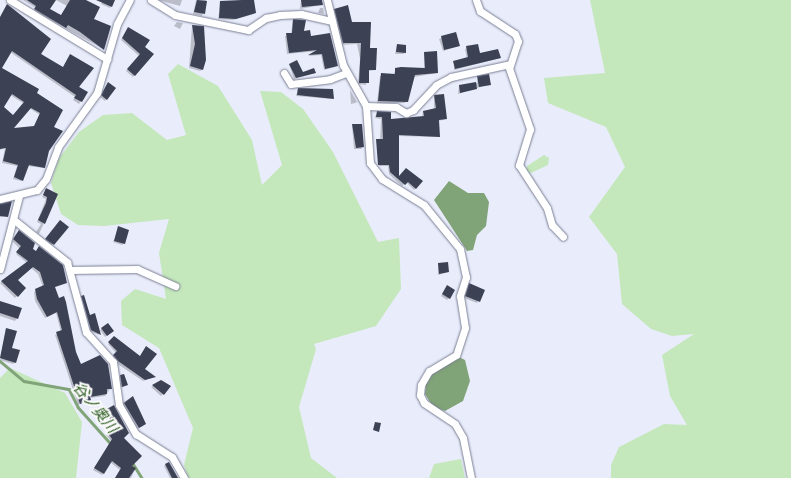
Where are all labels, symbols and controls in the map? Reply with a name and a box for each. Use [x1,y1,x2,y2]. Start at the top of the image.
water label: 谷ノ奥川 [69,379,121,437]

